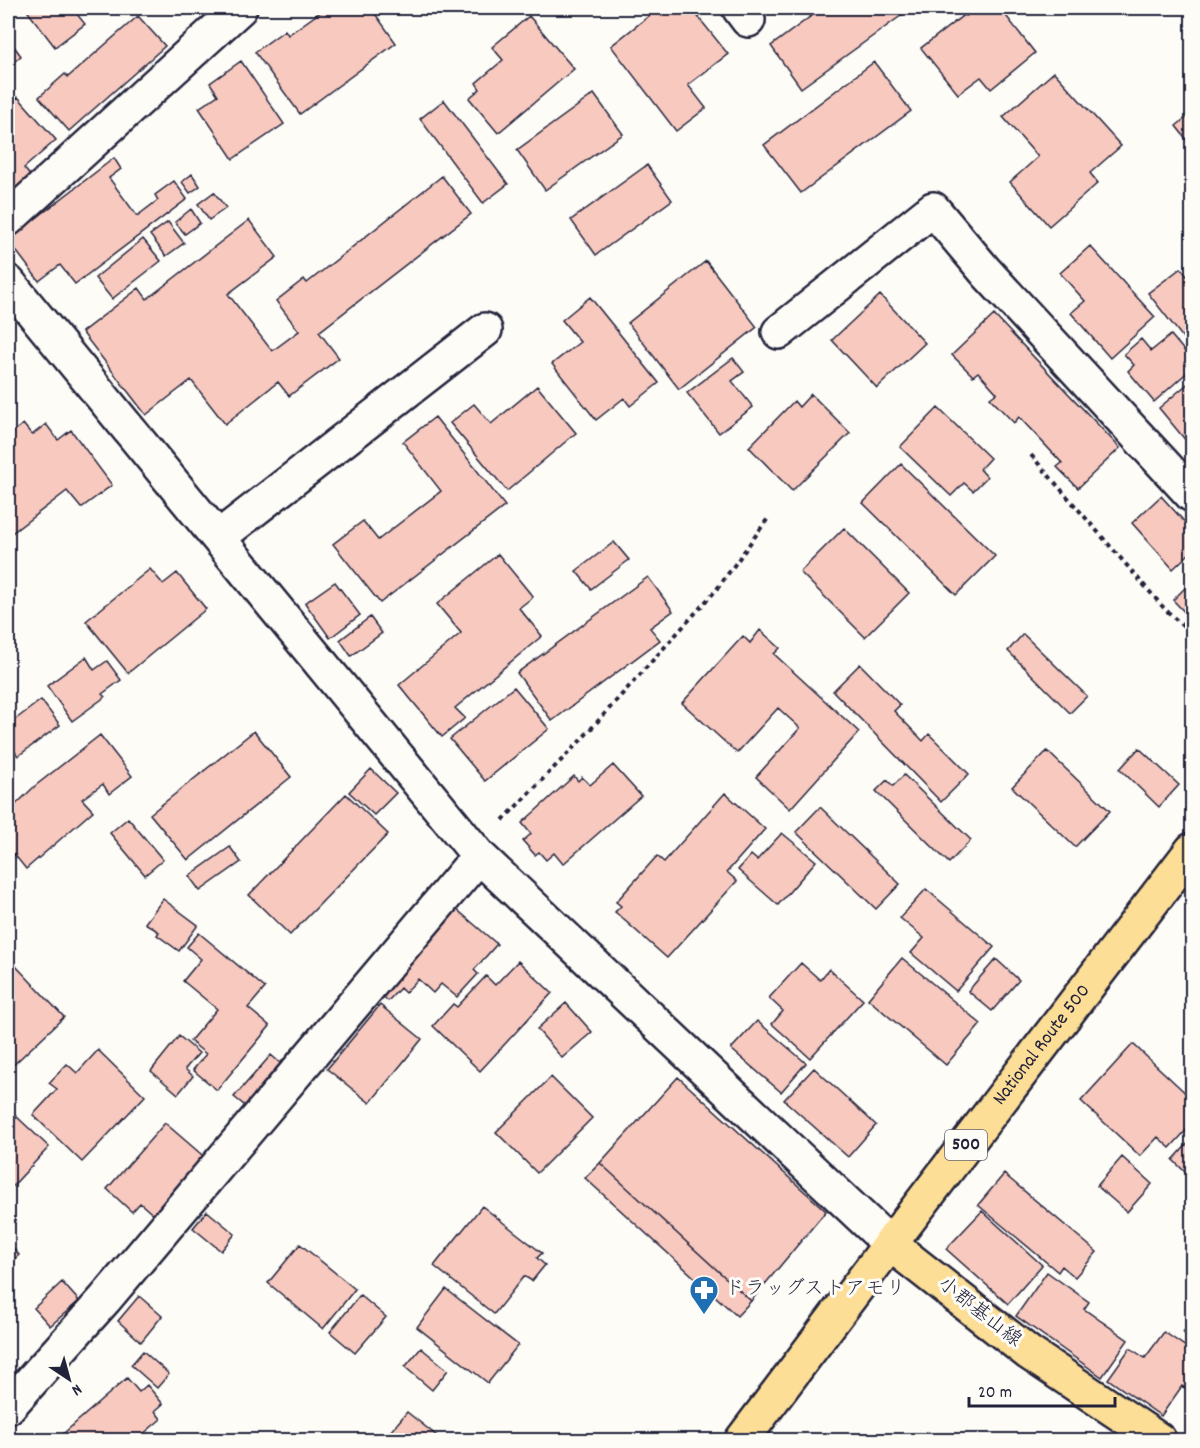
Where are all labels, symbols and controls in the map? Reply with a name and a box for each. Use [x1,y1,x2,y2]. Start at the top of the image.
street label: National Route 500 [987,979,1098,1112]
road number: 500 [945,1130,987,1160]
street label: 小郡基山線 [931,1271,1027,1355]
pharmacy icon: ドラッグストアモリ [688,1274,720,1316]
place label: ドラッグストアモリ [725,1276,905,1304]
north arrow [39,1349,99,1409]
scale bar [969,1370,1114,1408]
text: N [66,1377,86,1401]
text: 20 m [978,1381,1012,1406]

